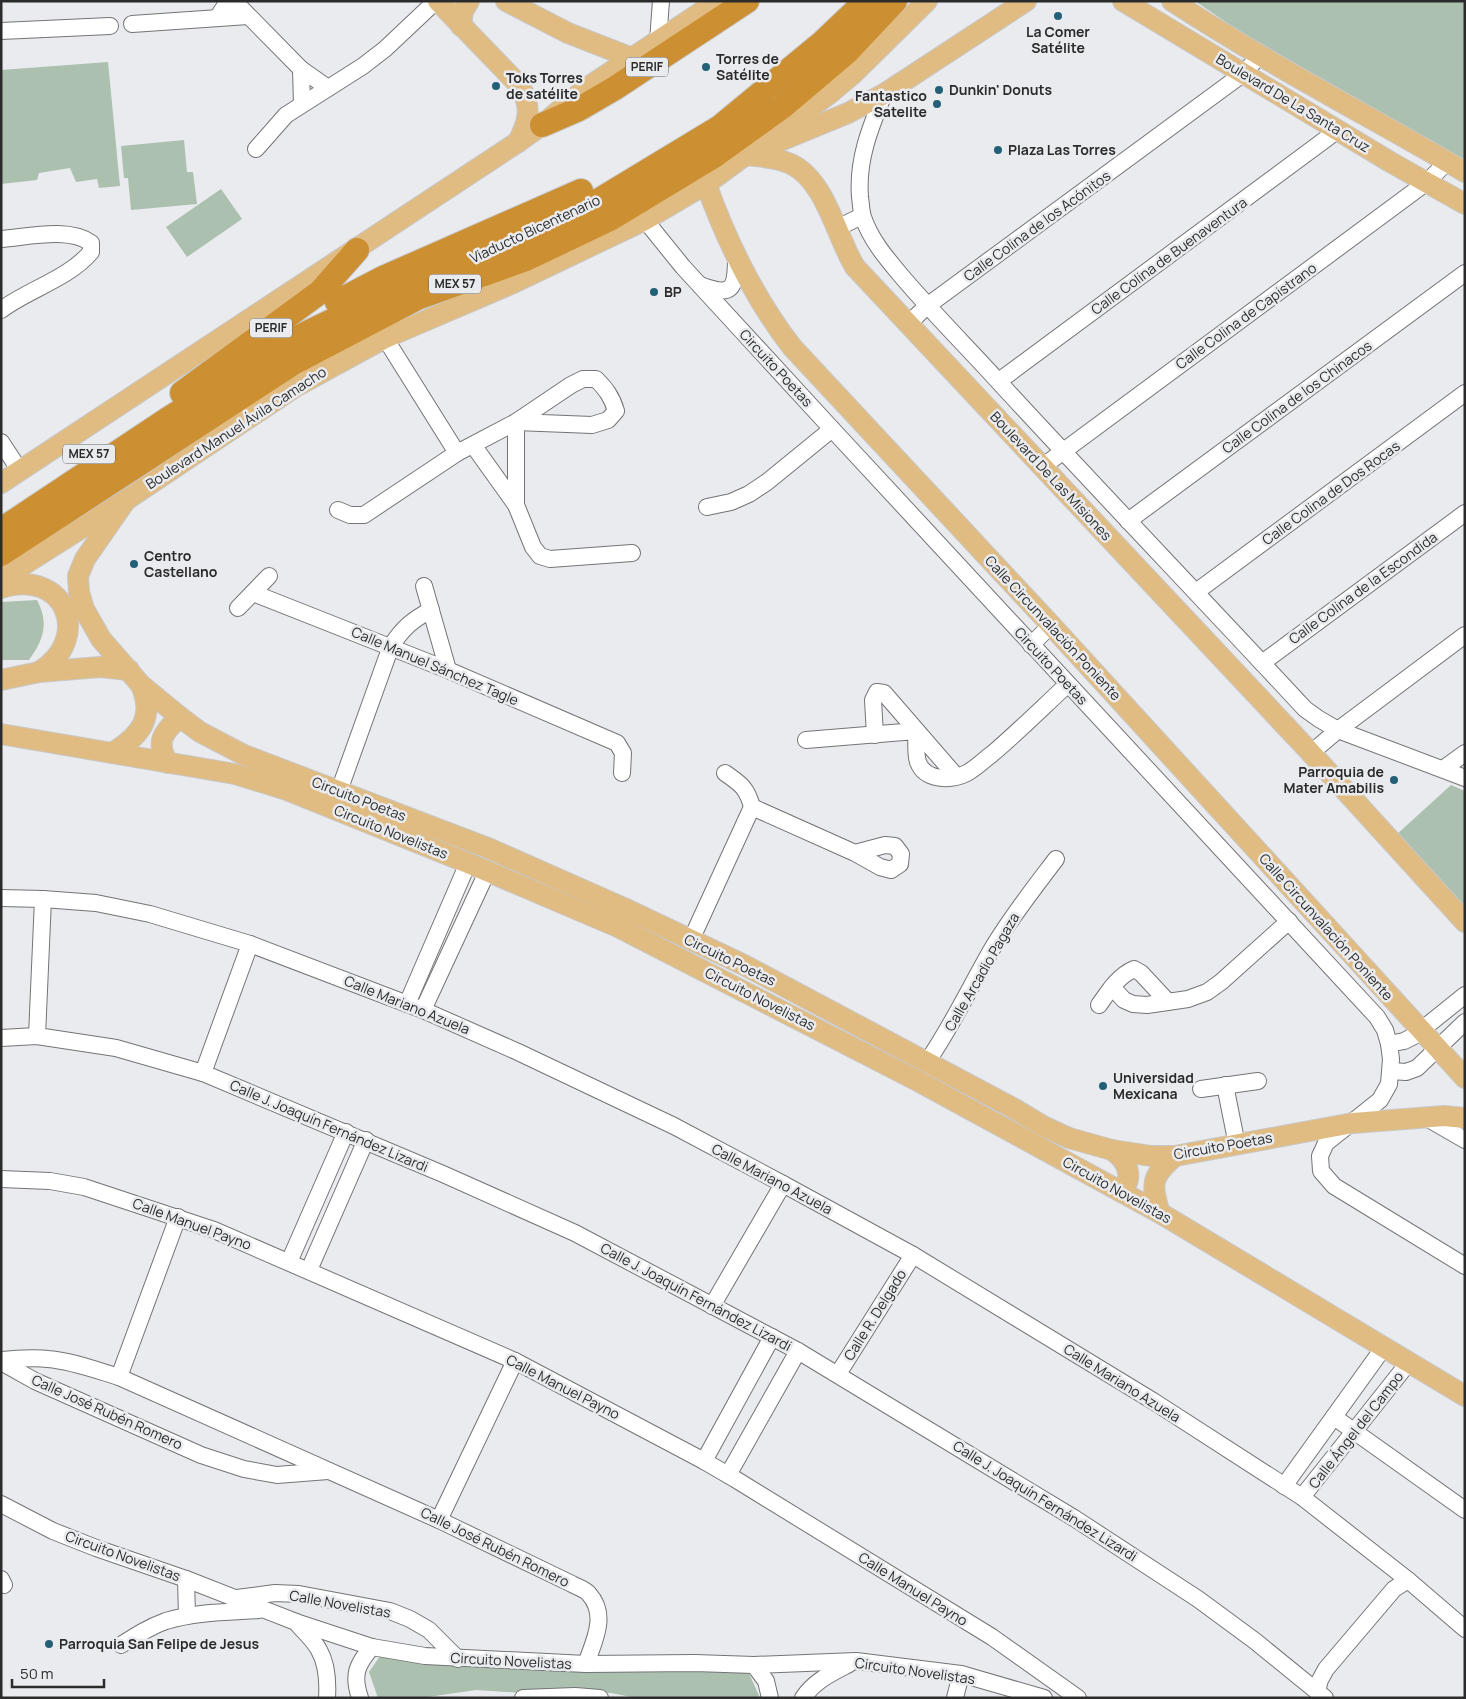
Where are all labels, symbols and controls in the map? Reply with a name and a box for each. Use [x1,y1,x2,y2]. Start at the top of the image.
marker: La Comer Satélite [1052,10,1064,22]
place label: La Comer Satélite [1026,22,1090,57]
place label: Torres de Satélite [716,49,779,84]
street label: Boulevard De La Santa Cruz [1213,49,1374,156]
road number: PERIF [626,58,668,76]
marker: Torres de Satélite [700,61,712,73]
place label: Toks Torres de satélite [506,68,583,103]
marker: Toks Torres de satélite [490,80,502,92]
place label: Dunkin' Donuts [949,80,1052,99]
marker: Dunkin' Donuts [933,84,945,96]
place label: Fantastico Satelite [855,86,927,121]
marker: Fantastico Satelite [931,98,943,110]
place label: Plaza Las Torres [1008,140,1116,159]
marker: Plaza Las Torres [992,144,1004,156]
street label: Calle Colina de los Acónitos [959,166,1114,285]
street label: Viaducto Bicentenario [467,190,603,267]
street label: Calle Colina de Buenaventura [1087,192,1251,319]
street label: Calle Colina de Capistrano [1171,258,1320,373]
road number: MEX 57 [429,274,481,294]
place label: BP [664,282,682,301]
marker: BP [648,286,660,298]
road number: PERIF [250,318,292,338]
street label: Circuito Poetas [735,325,817,411]
street label: Calle Colina de los Chinacos [1218,336,1375,457]
street label: Boulevard Manuel Ávila Camacho [142,362,330,493]
street label: Boulevard De Las Misiones [986,407,1116,544]
street label: Calle Colina de Dos Rocas [1258,436,1403,549]
road number: MEX 57 [63,444,115,464]
street label: Calle Colina de la Escondida [1285,527,1441,648]
place label: Centro Castellano [144,546,218,581]
street label: Calle Circunvalación Poniente [981,551,1126,704]
marker: Centro Castellano [128,558,140,570]
street label: Calle Manuel Sánchez Tagle [349,622,522,709]
street label: Circuito Poetas [1010,623,1092,709]
place label: Parroquia de Mater Amabilis [1283,762,1384,797]
street label: Circuito Poetas [309,772,409,825]
marker: Parroquia de Mater Amabilis [1388,774,1400,786]
street label: Circuito Novelistas [331,800,451,863]
street label: Calle Circunvalación Poniente [1255,849,1398,1004]
street label: Calle Arcadio Pagaza [940,909,1023,1035]
street label: Circuito Poetas [681,929,779,990]
street label: Circuito Novelistas [702,963,819,1035]
street label: Calle Mariano Azuela [341,971,473,1038]
place label: Universidad Mexicana [1113,1068,1194,1103]
street label: Calle J. Joaquín Fernández Lizardi [227,1075,431,1176]
marker: Universidad Mexicana [1097,1080,1109,1092]
street label: Circuito Poetas [1172,1128,1274,1164]
street label: Calle Mariano Azuela [709,1139,836,1218]
street label: Circuito Novelistas [1060,1152,1175,1227]
street label: Calle Manuel Payno [130,1193,254,1254]
street label: Calle J. Joaquín Fernández Lizardi [597,1238,795,1355]
street label: Calle R. Delgado [839,1266,910,1364]
street label: Calle Mariano Azuela [1060,1339,1184,1426]
street label: Calle Manuel Payno [503,1350,623,1423]
street label: Calle Ángel del Campo [1304,1367,1407,1492]
street label: Calle José Rubén Romero [29,1370,186,1453]
street label: Calle J. Joaquín Fernández Lizardi [950,1436,1141,1565]
street label: Calle José Rubén Romero [418,1502,573,1591]
street label: Circuito Novelistas [63,1526,183,1585]
street label: Calle Manuel Payno [855,1547,971,1630]
street label: Calle Novelistas [288,1585,392,1622]
place label: Parroquia San Felipe de Jesus [59,1634,259,1653]
marker: Parroquia San Felipe de Jesus [43,1638,55,1650]
street label: Circuito Novelistas [450,1648,572,1673]
street label: Circuito Novelistas [854,1653,976,1688]
scale bar [12,1656,105,1688]
text: 50 m [20,1663,54,1684]

